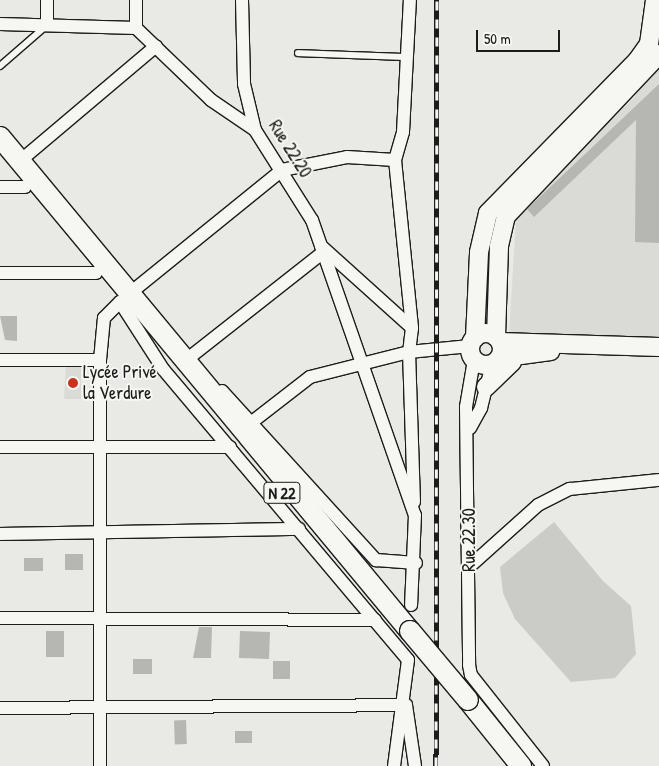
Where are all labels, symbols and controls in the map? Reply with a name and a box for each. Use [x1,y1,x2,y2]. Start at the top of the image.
scale bar [479,20,563,52]
text: 50 m [484,28,511,49]
street label: Rue 22.20 [264,116,316,182]
place label: Lycée Privé la Verdure [83,362,157,404]
marker: Lycée Privé la Verdure [67,377,79,389]
road number: N 22 [263,479,301,506]
street label: Rue 22.30 [458,508,480,572]

